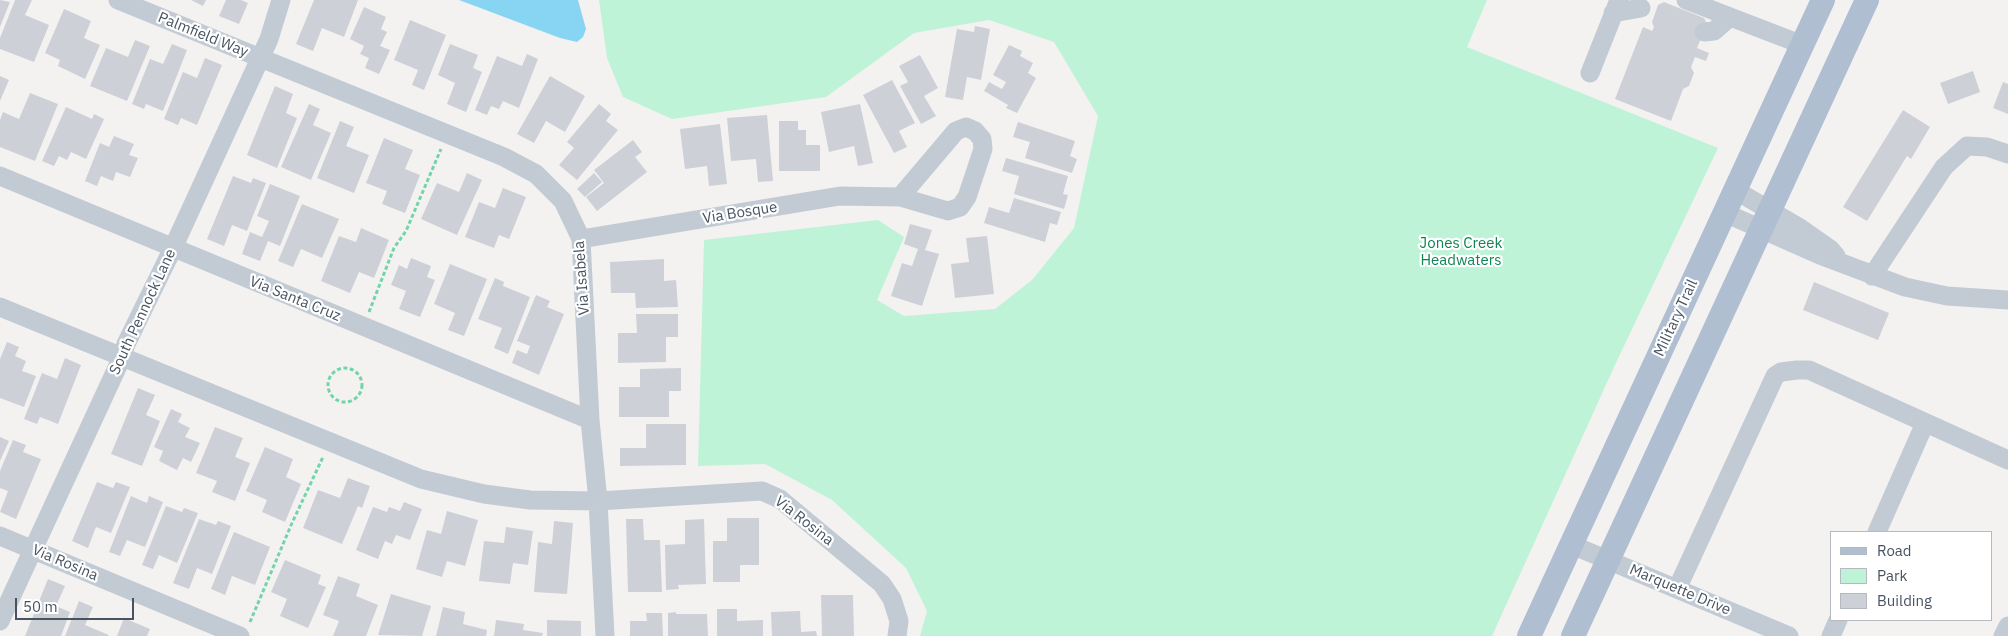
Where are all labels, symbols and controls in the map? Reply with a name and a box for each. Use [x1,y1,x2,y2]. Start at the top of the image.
street label: Palmfield Way [155,9,251,61]
street label: Via Bosque [701,198,779,228]
park label: Jones Creek Headwaters [1420,235,1502,270]
street label: Via Isabela [570,240,594,316]
street label: South Pennock Lane [106,246,180,378]
street label: Via Santa Cruz [247,273,343,325]
street label: Military Trail [1650,277,1702,359]
street label: Via Rosina [771,492,837,550]
legend [1830,531,1993,621]
street label: Via Rosina [29,541,101,585]
text: Road [1877,541,1912,560]
street label: Marquette Drive [1627,561,1733,619]
text: Park [1877,566,1907,585]
scale bar [18,588,136,620]
text: Building [1877,591,1932,610]
text: 50 m [23,597,58,616]

